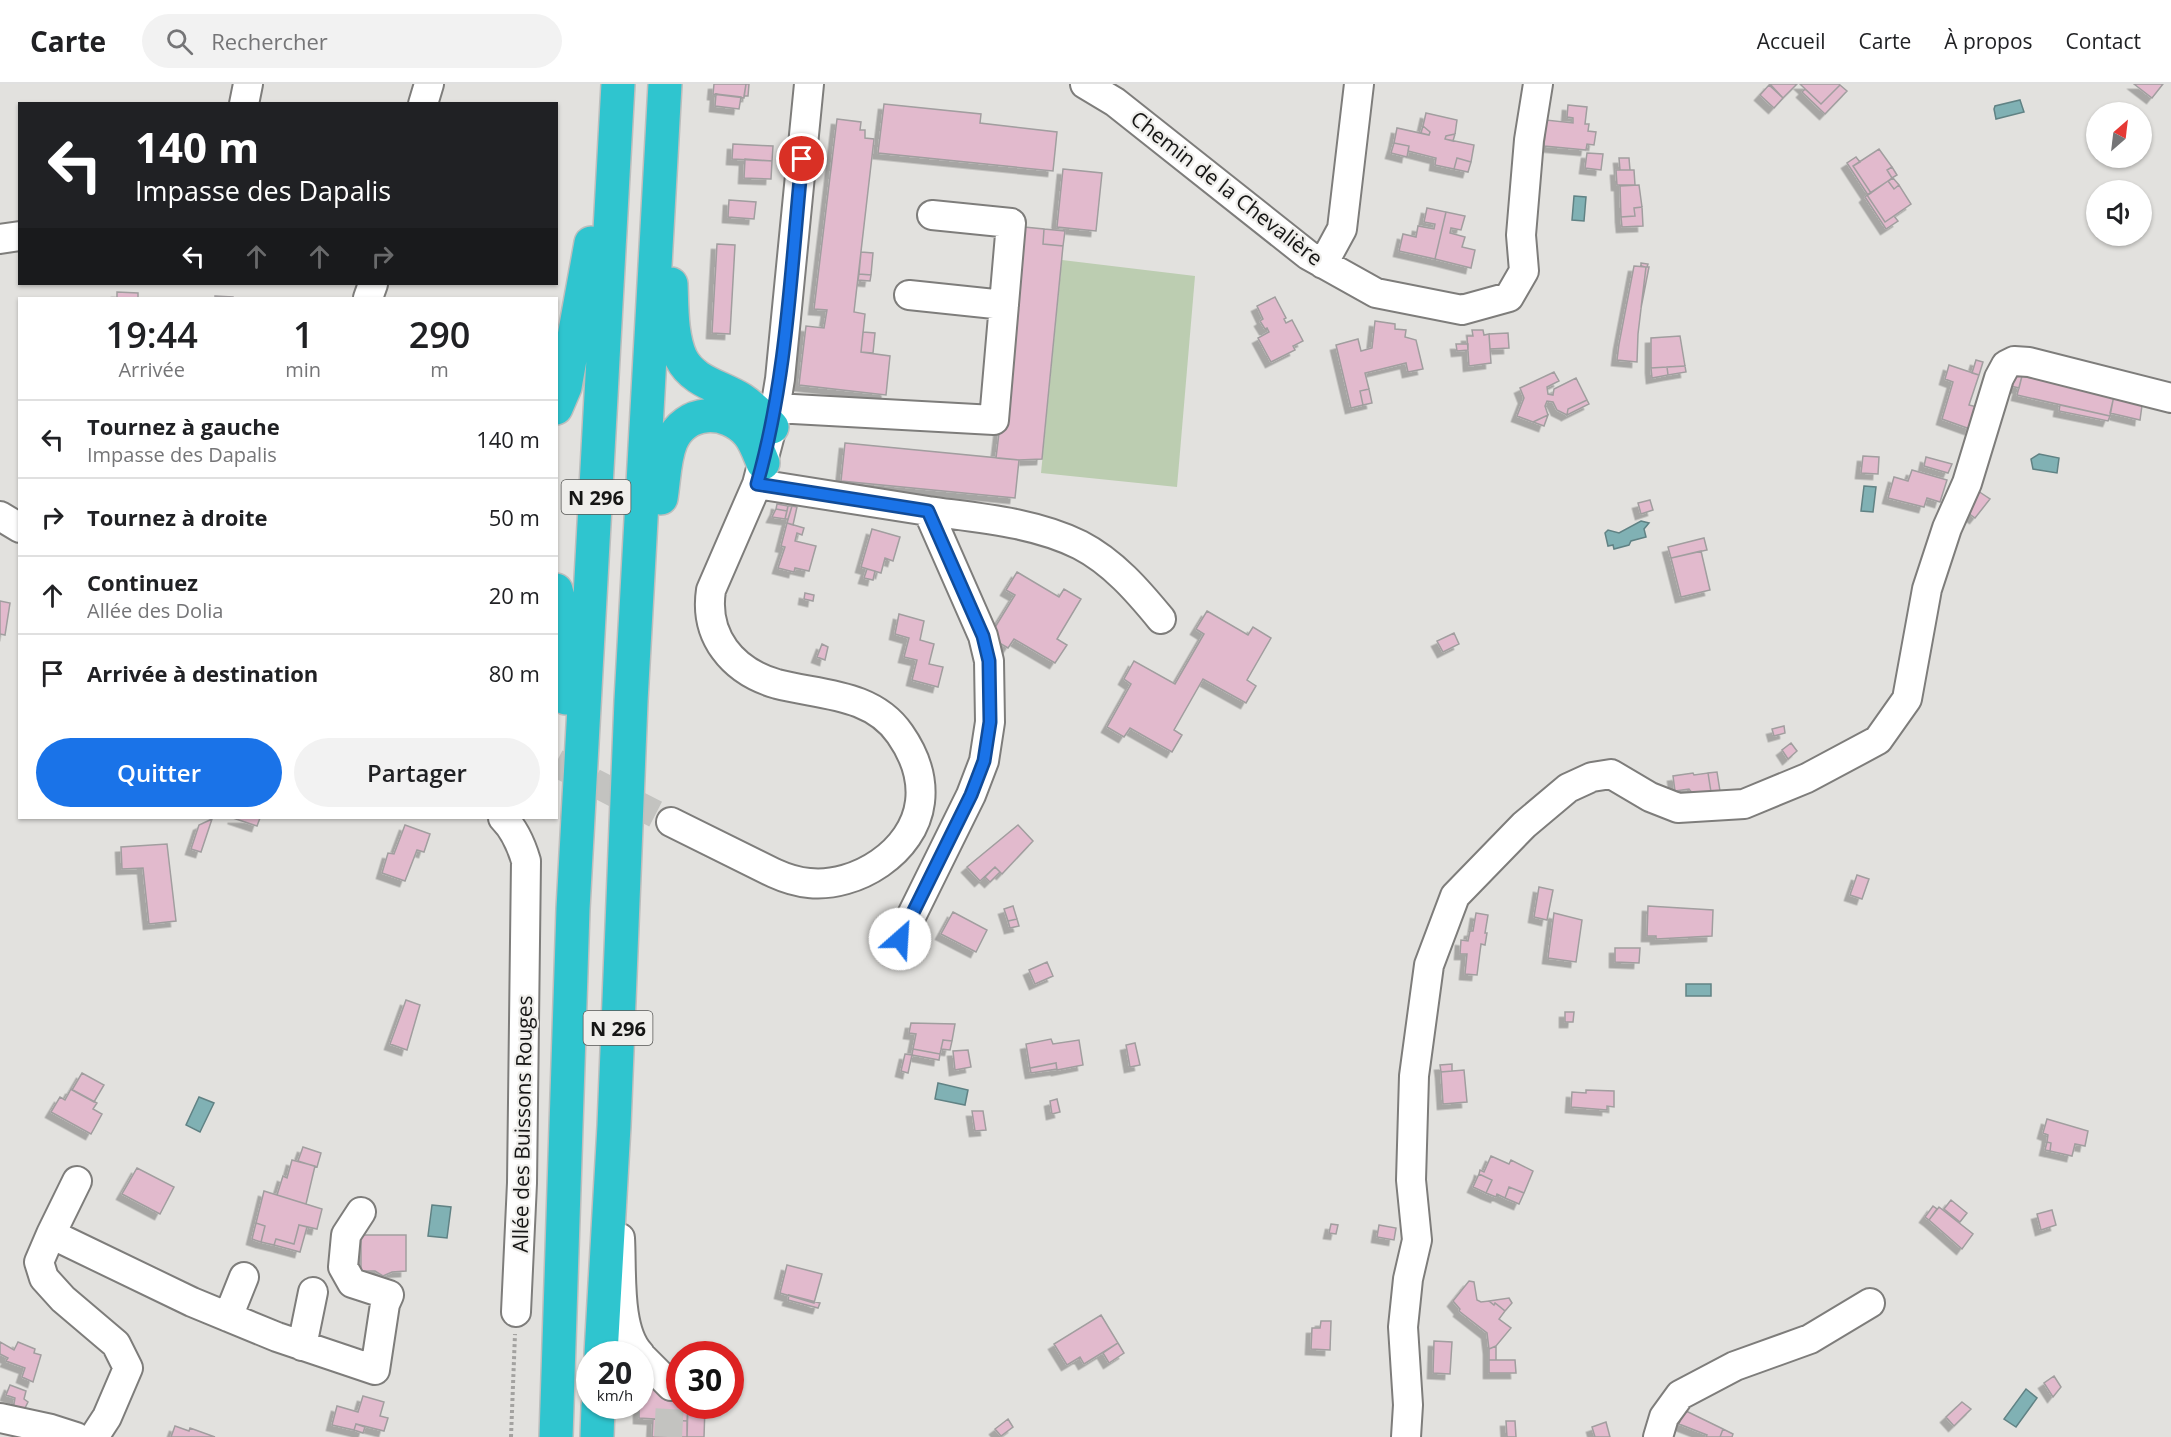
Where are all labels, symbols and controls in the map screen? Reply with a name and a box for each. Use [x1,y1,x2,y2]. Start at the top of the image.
search box [142,14,562,68]
text: Carte [30,22,106,60]
icon: search [163,25,196,58]
text: Rechercher [211,26,328,56]
text: Accueil [1757,27,1825,55]
text: Carte [1858,27,1911,55]
text: À propos [1944,27,2033,55]
text: Contact [2066,27,2141,55]
north arrow [2086,102,2152,168]
map controls [2086,102,2152,246]
street label: Chemin de la Chevalière [1125,104,1329,272]
text: 140 m [135,118,259,175]
icon: left [36,126,114,204]
pin [776,133,827,184]
icon: arrive [785,142,818,175]
text: Impasse des Dapalis [135,172,391,209]
button: sound [2086,180,2152,246]
icon: left [177,240,210,273]
icon: ahead [240,240,273,273]
icon: ahead [303,240,336,273]
icon: right [366,240,399,273]
text: 19:44 [106,310,198,359]
text: 1 [293,310,314,359]
text: 290 [409,310,470,359]
text: Arrivée [118,356,185,383]
text: min [285,356,321,383]
text: m [430,356,449,383]
text: Tournez à gauche [87,411,280,441]
icon: left [36,423,69,456]
text: 140 m [476,424,540,454]
text: Impasse des Dapalis [87,441,277,468]
road number: N 296 [562,480,630,514]
icon: right [36,501,69,534]
text: Tournez à droite [87,502,268,532]
text: 50 m [489,502,540,532]
text: Continuez [87,567,198,597]
icon: ahead [36,579,69,612]
text: 20 m [489,580,540,610]
text: Allée des Dolia [87,597,223,624]
icon: arrive [36,657,69,690]
text: Arrivée à destination [87,658,318,688]
text: 80 m [489,658,540,688]
button: Quitter [36,738,282,807]
button: Partager [294,738,540,807]
position arrow [868,907,932,971]
street label: Allée des Buissons Rouges [506,995,538,1253]
road number: N 296 [584,1011,652,1045]
speed limit sign: 30 [666,1341,744,1419]
text: 20 [598,1352,632,1393]
text: km/h [597,1385,633,1405]

